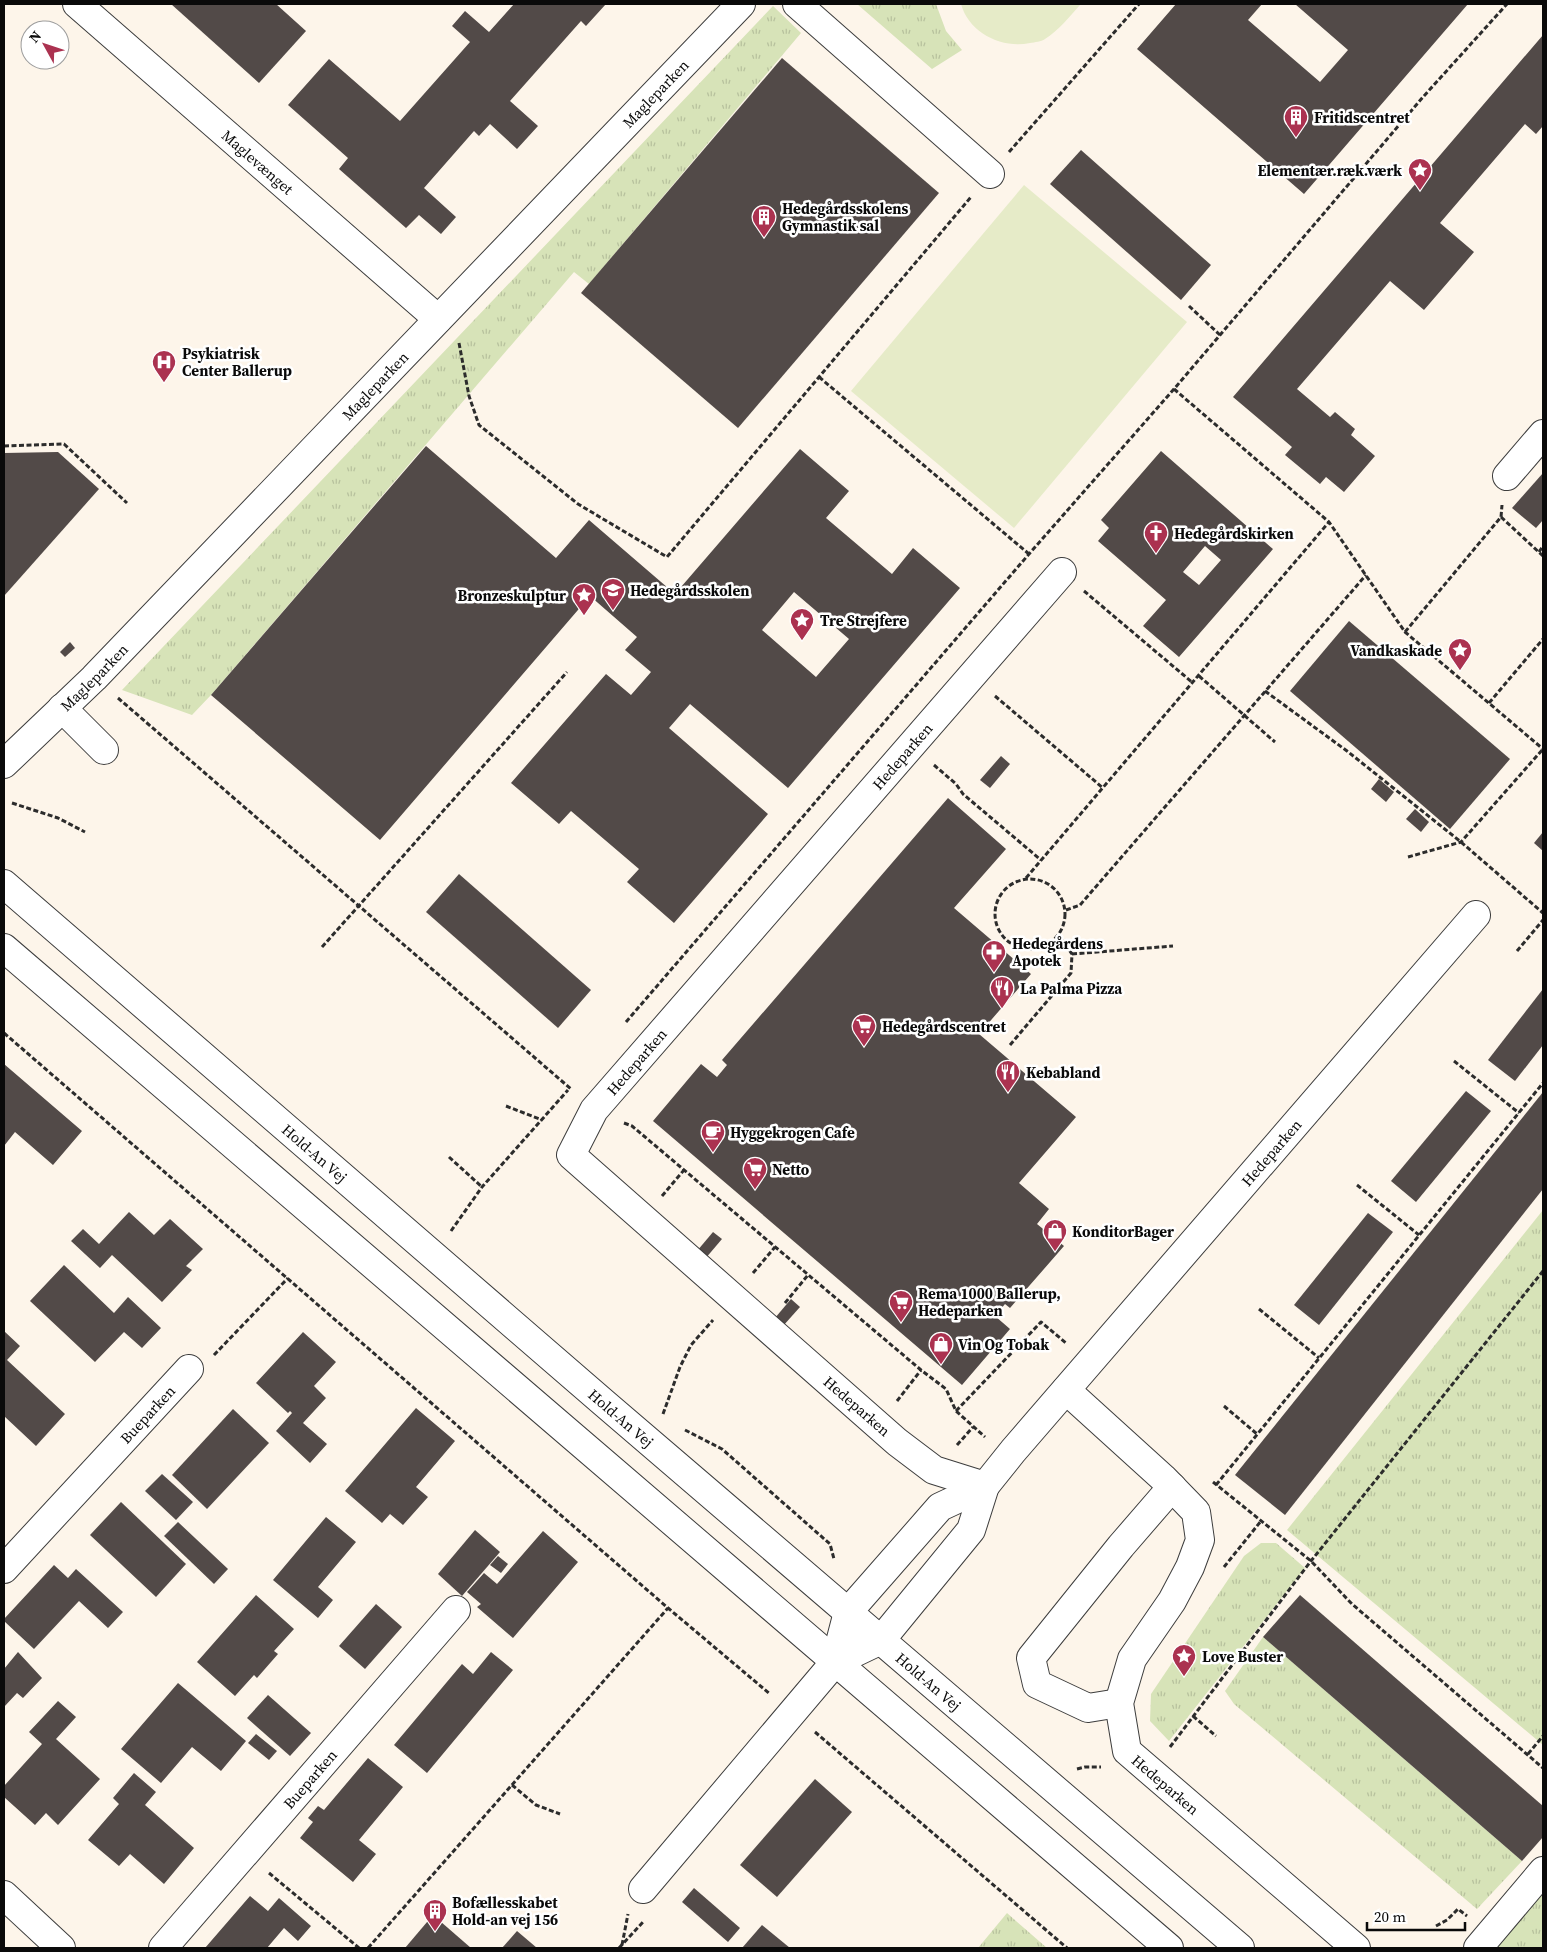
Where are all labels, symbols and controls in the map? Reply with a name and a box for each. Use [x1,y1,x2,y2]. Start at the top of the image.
north arrow [20,20,70,70]
text: N [24,26,46,47]
street label: Magleparken [617,54,693,132]
building icon: Fritidscentret [1283,104,1309,138]
place label: Fritidscentret [1314,107,1410,128]
street label: Maglevænget [217,125,298,199]
place icon: Elementær.ræk.værk [1407,157,1433,191]
place label: Elementær.ræk.værk [1257,160,1402,181]
place label: Hedegårdsskolens Gymnastik sal [782,198,908,236]
building icon: Hedegårdsskolens Gymnastik sal [751,204,777,238]
place label: Psykiatrisk Center Ballerup [182,343,292,381]
street label: Magleparken [337,347,413,424]
hospital icon: Psykiatrisk Center Ballerup [151,349,177,383]
church icon: Hedegårdskirken [1143,520,1169,554]
place label: Hedegårdskirken [1174,523,1294,544]
school or university icon: Hedegårdsskolen [600,577,626,611]
place label: Hedegårdsskolen [630,580,749,601]
place icon: Bronzeskulptur [571,582,597,616]
place label: Bronzeskulptur [457,585,566,606]
place icon: Tre Strejfere [789,607,815,641]
place label: Tre Strejfere [820,610,907,631]
place icon: Vandkaskade [1447,637,1473,671]
street label: Magleparken [55,639,132,715]
place label: Vandkaskade [1350,640,1442,661]
street label: Hedeparken [867,718,937,794]
place label: Hedegårdens Apotek [1012,933,1103,971]
pharmacy icon: Hedegårdens Apotek [981,939,1007,973]
restaurant icon: La Palma Pizza [989,975,1015,1009]
place label: La Palma Pizza [1020,978,1123,999]
supermarket icon: Hedegårdscentret [851,1013,877,1047]
place label: Hedegårdscentret [882,1016,1006,1037]
street label: Hedeparken [601,1024,671,1099]
restaurant icon: Kebabland [995,1059,1021,1093]
place label: Kebabland [1026,1062,1101,1083]
street label: Hedeparken [1236,1114,1306,1190]
street label: Hold-An Vej [278,1119,352,1187]
cafe icon: Hyggekrogen Cafe [700,1119,726,1153]
place label: Hyggekrogen Cafe [730,1122,855,1143]
supermarket icon: Netto [742,1156,768,1190]
place label: Netto [772,1159,810,1180]
shop icon: KonditorBager [1042,1218,1068,1252]
place label: KonditorBager [1072,1221,1174,1242]
place label: Rema 1000 Ballerup, Hedeparken [918,1283,1061,1321]
supermarket icon: Rema 1000 Ballerup, Hedeparken [888,1289,914,1323]
shop icon: Vin Og Tobak [928,1331,954,1365]
place label: Vin Og Tobak [958,1334,1049,1355]
street label: Hedeparken [819,1371,895,1441]
street label: Bueparken [115,1380,180,1448]
street label: Hold-An Vej [584,1384,658,1452]
place icon: Love Buster [1171,1643,1197,1677]
place label: Love Buster [1202,1646,1283,1667]
street label: Hold-An Vej [892,1647,966,1715]
street label: Bueparken [278,1745,341,1813]
street label: Hedeparken [1128,1750,1204,1819]
place label: Bofællesskabet Hold-an vej 156 [452,1892,558,1930]
building icon: Bofællesskabet Hold-an vej 156 [422,1898,448,1932]
scale bar [1367,1900,1464,1932]
text: 20 m [1374,1906,1406,1927]

